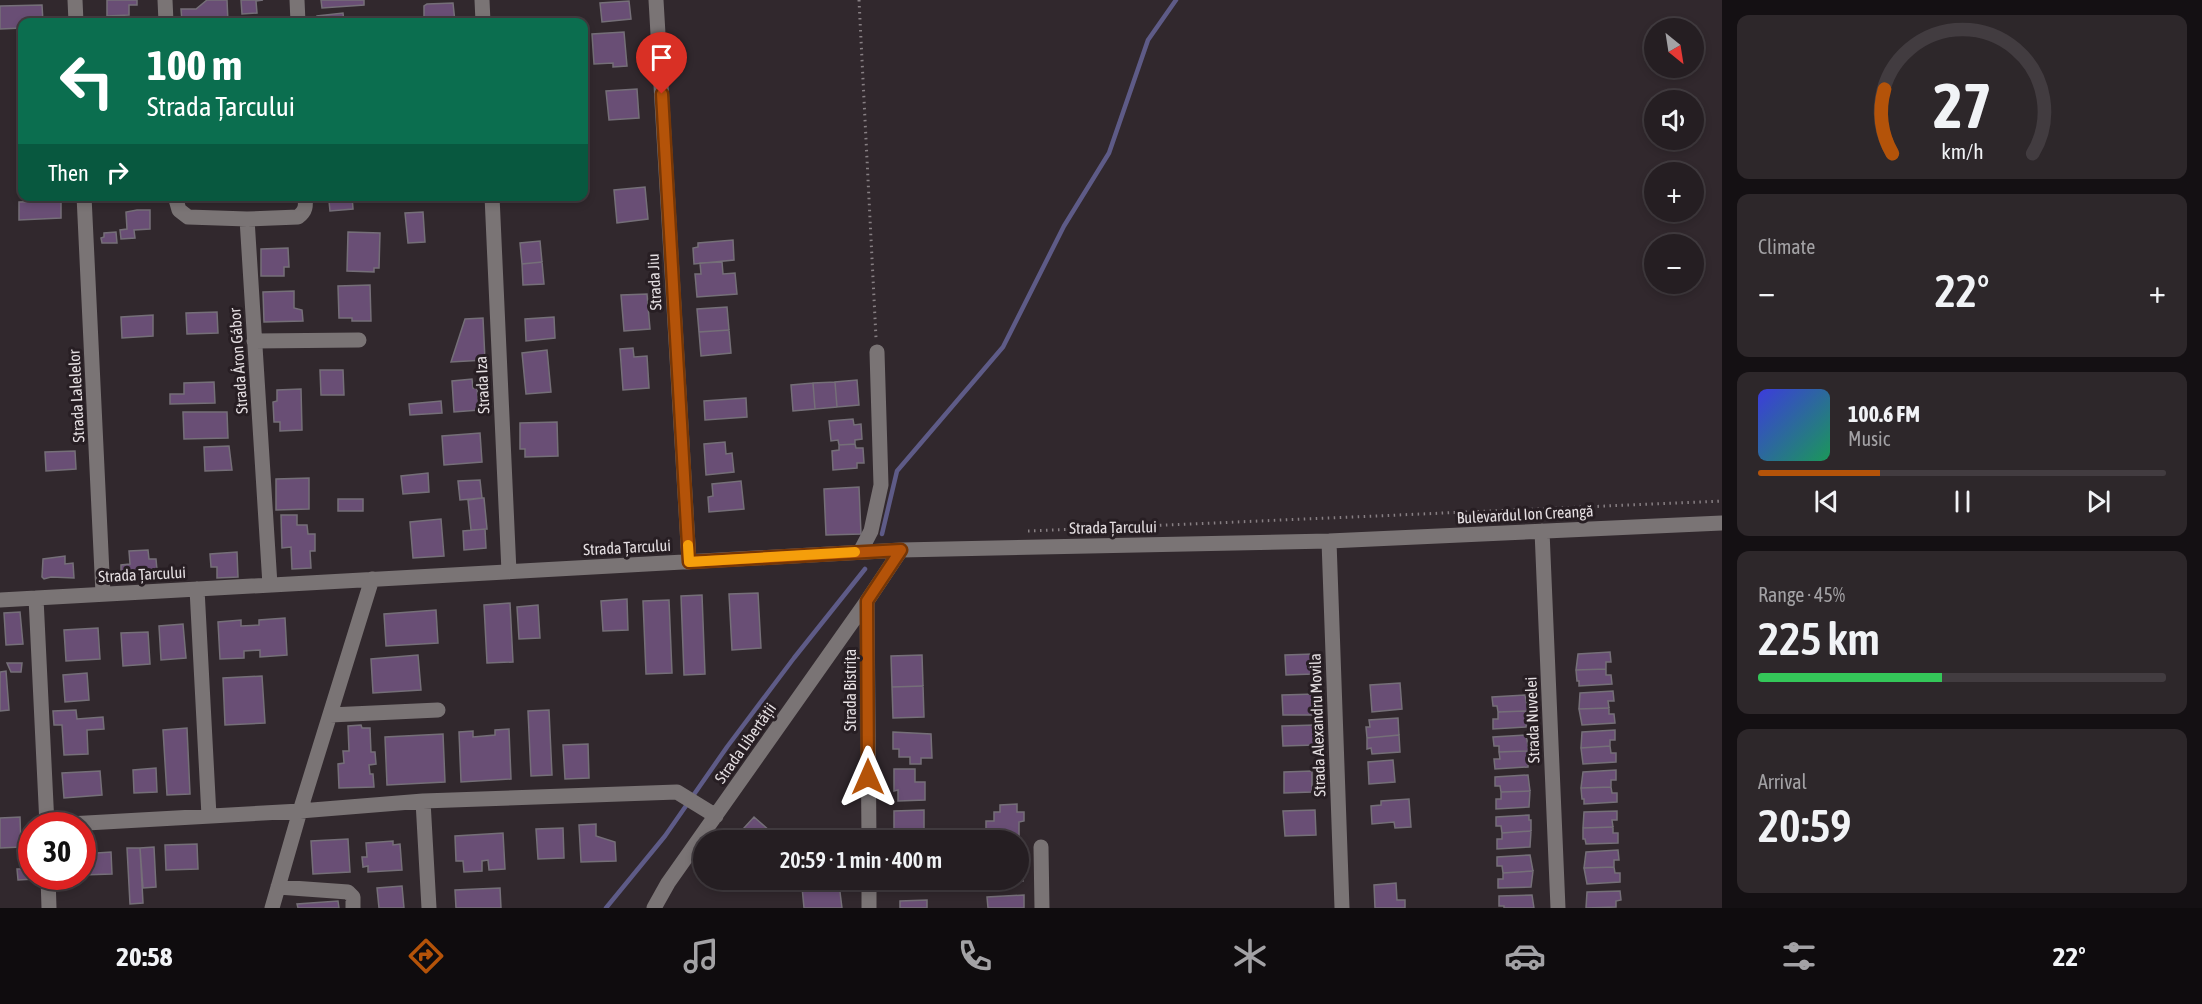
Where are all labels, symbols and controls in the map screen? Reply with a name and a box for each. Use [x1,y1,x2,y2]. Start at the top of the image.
north arrow [1644,18,1704,78]
map controls [1644,18,1704,294]
pin [636,32,687,94]
text: 100 m [147,41,242,89]
icon: arrive [645,41,678,74]
icon: left [48,42,126,120]
text: 27 [1933,70,1991,141]
button: sound [1644,90,1704,150]
text: Strada Țarcului [147,91,295,122]
text: km/h [1941,139,1983,164]
icon: right [101,156,134,189]
text: Then [48,160,89,186]
button: + [1644,162,1704,222]
button: − [1644,234,1704,294]
text: Climate [1758,235,1815,258]
street label: Strada Jiu [644,253,664,311]
text: 22° [1935,265,1989,317]
text: − [1758,272,1775,310]
text: + [2149,272,2166,310]
street label: Strada Áron Gábor [225,307,251,415]
street label: Strada Lalelelor [65,349,87,443]
street label: Strada Iza [472,356,492,414]
text: 100.6 FM [1848,401,1920,427]
text: Music [1848,427,1890,450]
icon: previous [1810,485,1843,518]
icon: pause [1946,485,1979,518]
icon: next [2082,485,2115,518]
street label: Bulevardul Ion Creangă [1456,501,1594,528]
street label: Strada Țarcului [1069,517,1157,538]
street label: Strada Țarcului [583,536,671,559]
street label: Strada Țarcului [98,563,186,586]
text: Range · 45% [1758,583,1845,606]
text: 225 km [1758,613,1880,665]
street label: Strada Bistrița [841,649,860,731]
street label: Strada Alexandru Movila [1306,653,1328,797]
street label: Strada Nuvelei [1521,677,1543,763]
street label: Strada Libertății [711,699,780,787]
position arrow [836,745,900,809]
text: Arrival [1758,770,1807,793]
text: 20:59 [1758,800,1852,852]
speed limit sign: 30 [18,812,96,890]
text: 20:59 · 1 min · 400 m [780,847,942,873]
icon: directions [405,935,447,977]
icon: music [680,935,722,977]
icon: phone [954,935,996,977]
icon: climate [1229,935,1271,977]
icon: car [1504,935,1546,977]
icon: filters [1778,935,1820,977]
text: 20:58 [116,941,172,972]
text: 22° [2053,941,2086,972]

